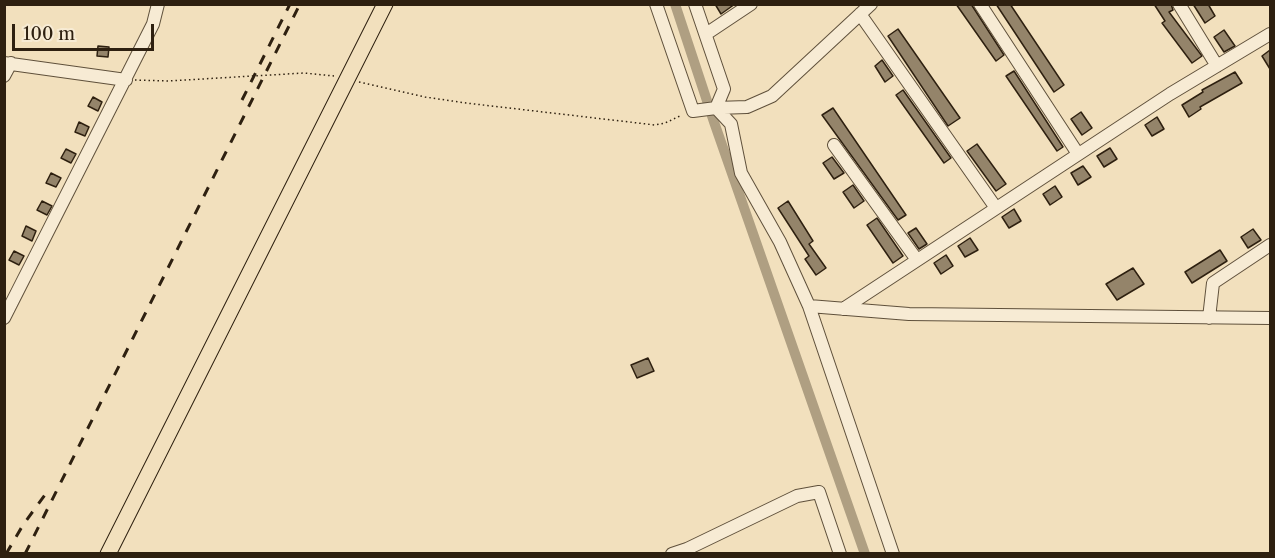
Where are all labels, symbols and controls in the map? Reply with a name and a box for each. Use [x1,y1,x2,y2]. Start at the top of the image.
scale bar [15,12,158,50]
text: 100 m [23,23,75,45]

